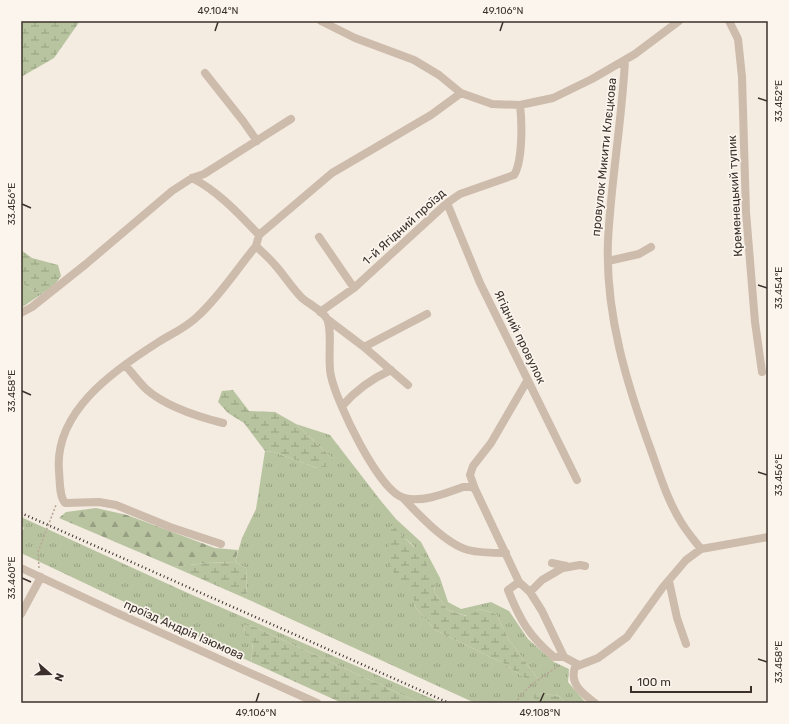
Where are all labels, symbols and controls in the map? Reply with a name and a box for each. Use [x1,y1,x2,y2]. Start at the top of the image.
text: 49.104°N [198,5,239,17]
text: 49.106°N [483,5,523,17]
street label: провулок Микити Клєцкова [589,77,619,237]
text: 33.452°E [773,80,785,122]
street label: Кременецький тупик [725,134,745,257]
text: 33.456°E [6,183,18,225]
street label: 1-й Ягідний проїзд [360,186,448,268]
text: 33.454°E [773,267,785,309]
street label: Ягідний провулок [491,288,549,387]
text: 33.458°E [6,370,18,412]
text: 33.456°E [773,454,785,496]
text: 33.460°E [6,557,18,599]
street label: проїзд Андрія Ізюмова [122,597,246,663]
text: 33.458°E [773,641,785,683]
north arrow [30,654,70,694]
scale bar [631,668,751,694]
text: N [51,671,66,683]
text: 100 m [637,675,671,689]
text: 49.106°N [236,707,276,719]
text: 49.108°N [519,707,561,719]

